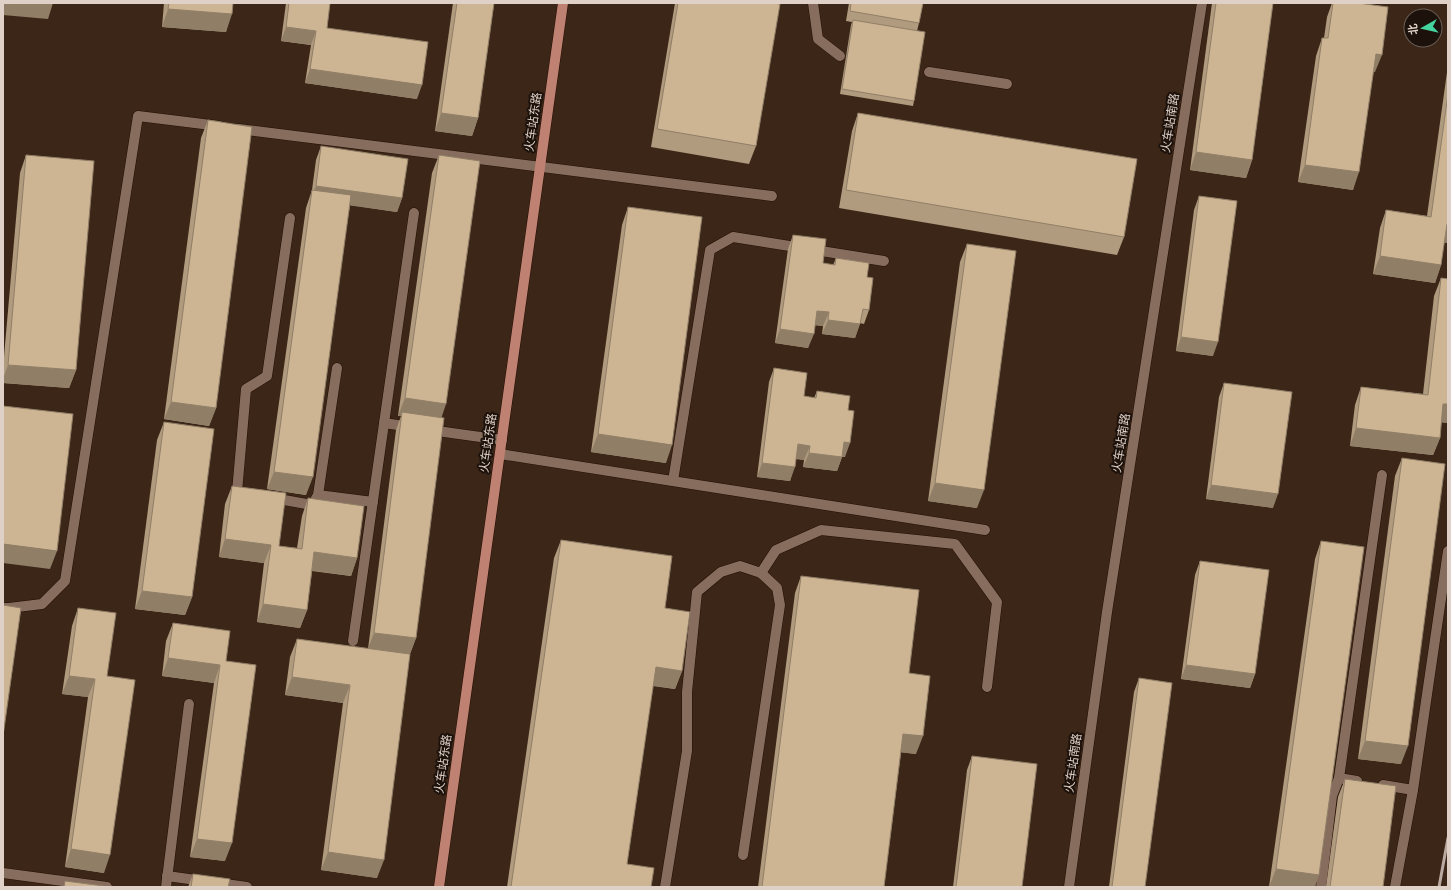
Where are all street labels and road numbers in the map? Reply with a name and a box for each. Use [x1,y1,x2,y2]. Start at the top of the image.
street label: 火车站东路 [521,91,544,153]
street label: 火车站南路 [1157,92,1182,154]
street label: 火车站东路 [476,412,499,474]
street label: 火车站南路 [1108,412,1133,474]
street label: 火车站南路 [1061,732,1084,794]
street label: 火车站东路 [431,733,454,795]

